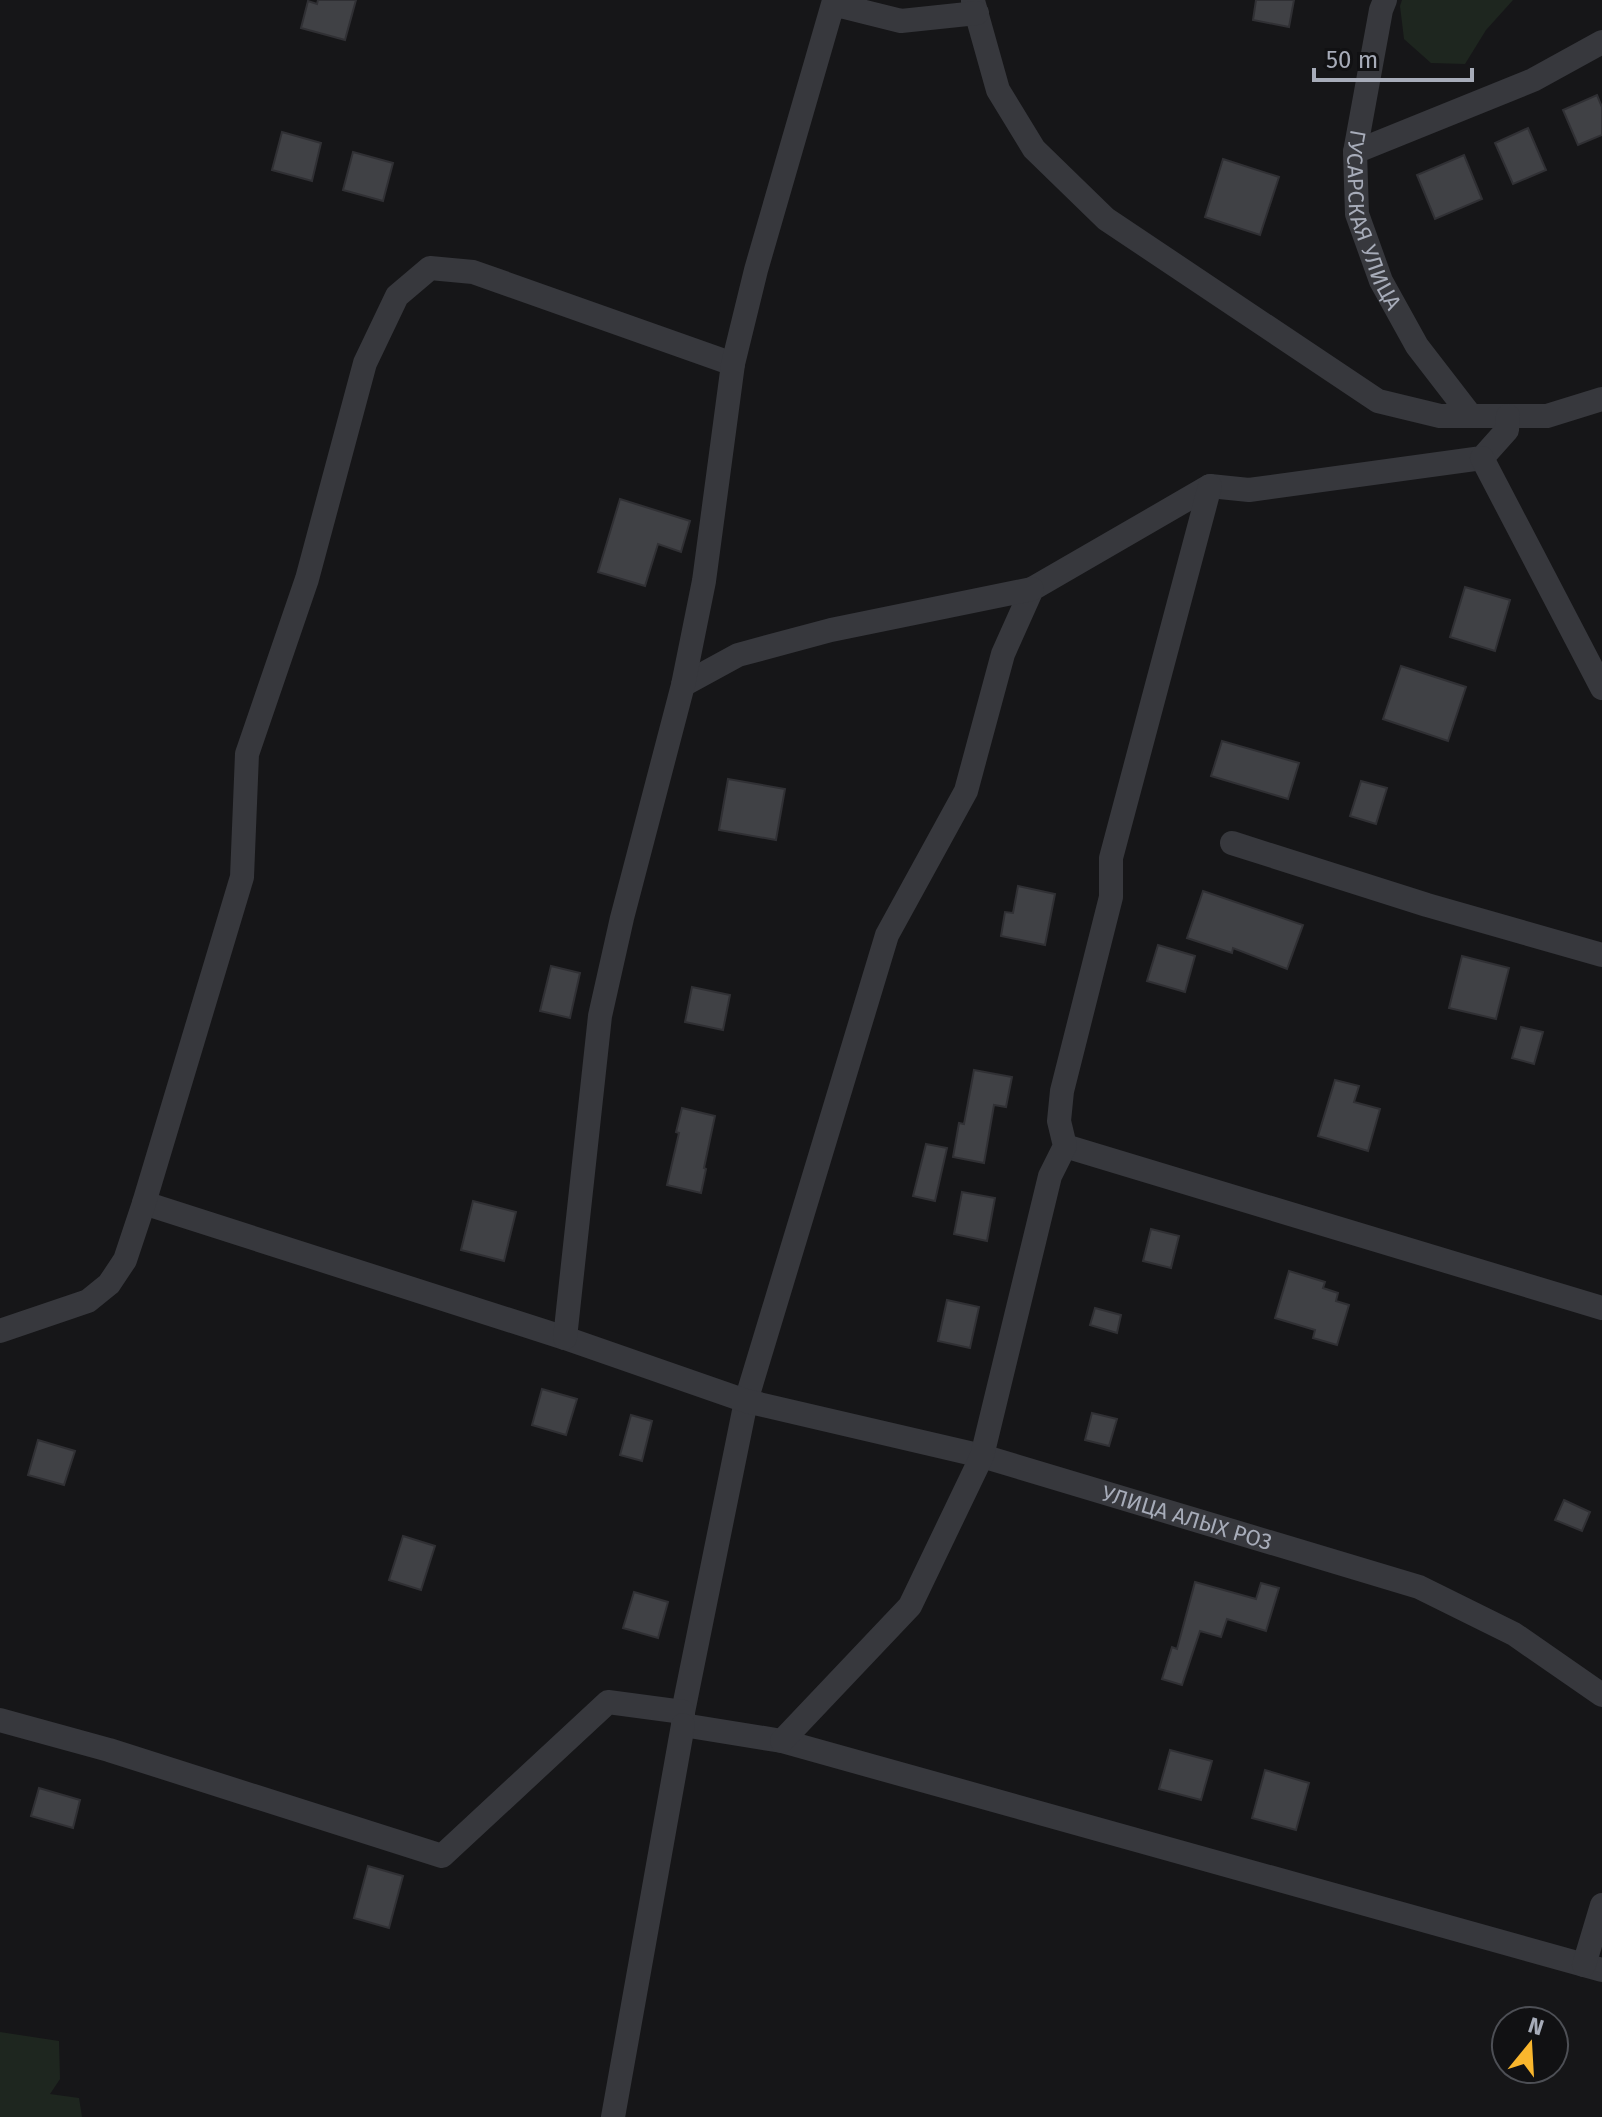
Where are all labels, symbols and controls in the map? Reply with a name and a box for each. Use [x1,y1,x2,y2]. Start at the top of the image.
scale bar [1314,32,1472,82]
text: 50 m [1326,46,1378,74]
street label: ГУСАРСКАЯ УЛИЦА [1342,128,1408,315]
street label: УЛИЦА АЛЫХ РОЗ [1099,1479,1275,1556]
north arrow [1490,2005,1570,2085]
text: N [1525,2011,1547,2042]

